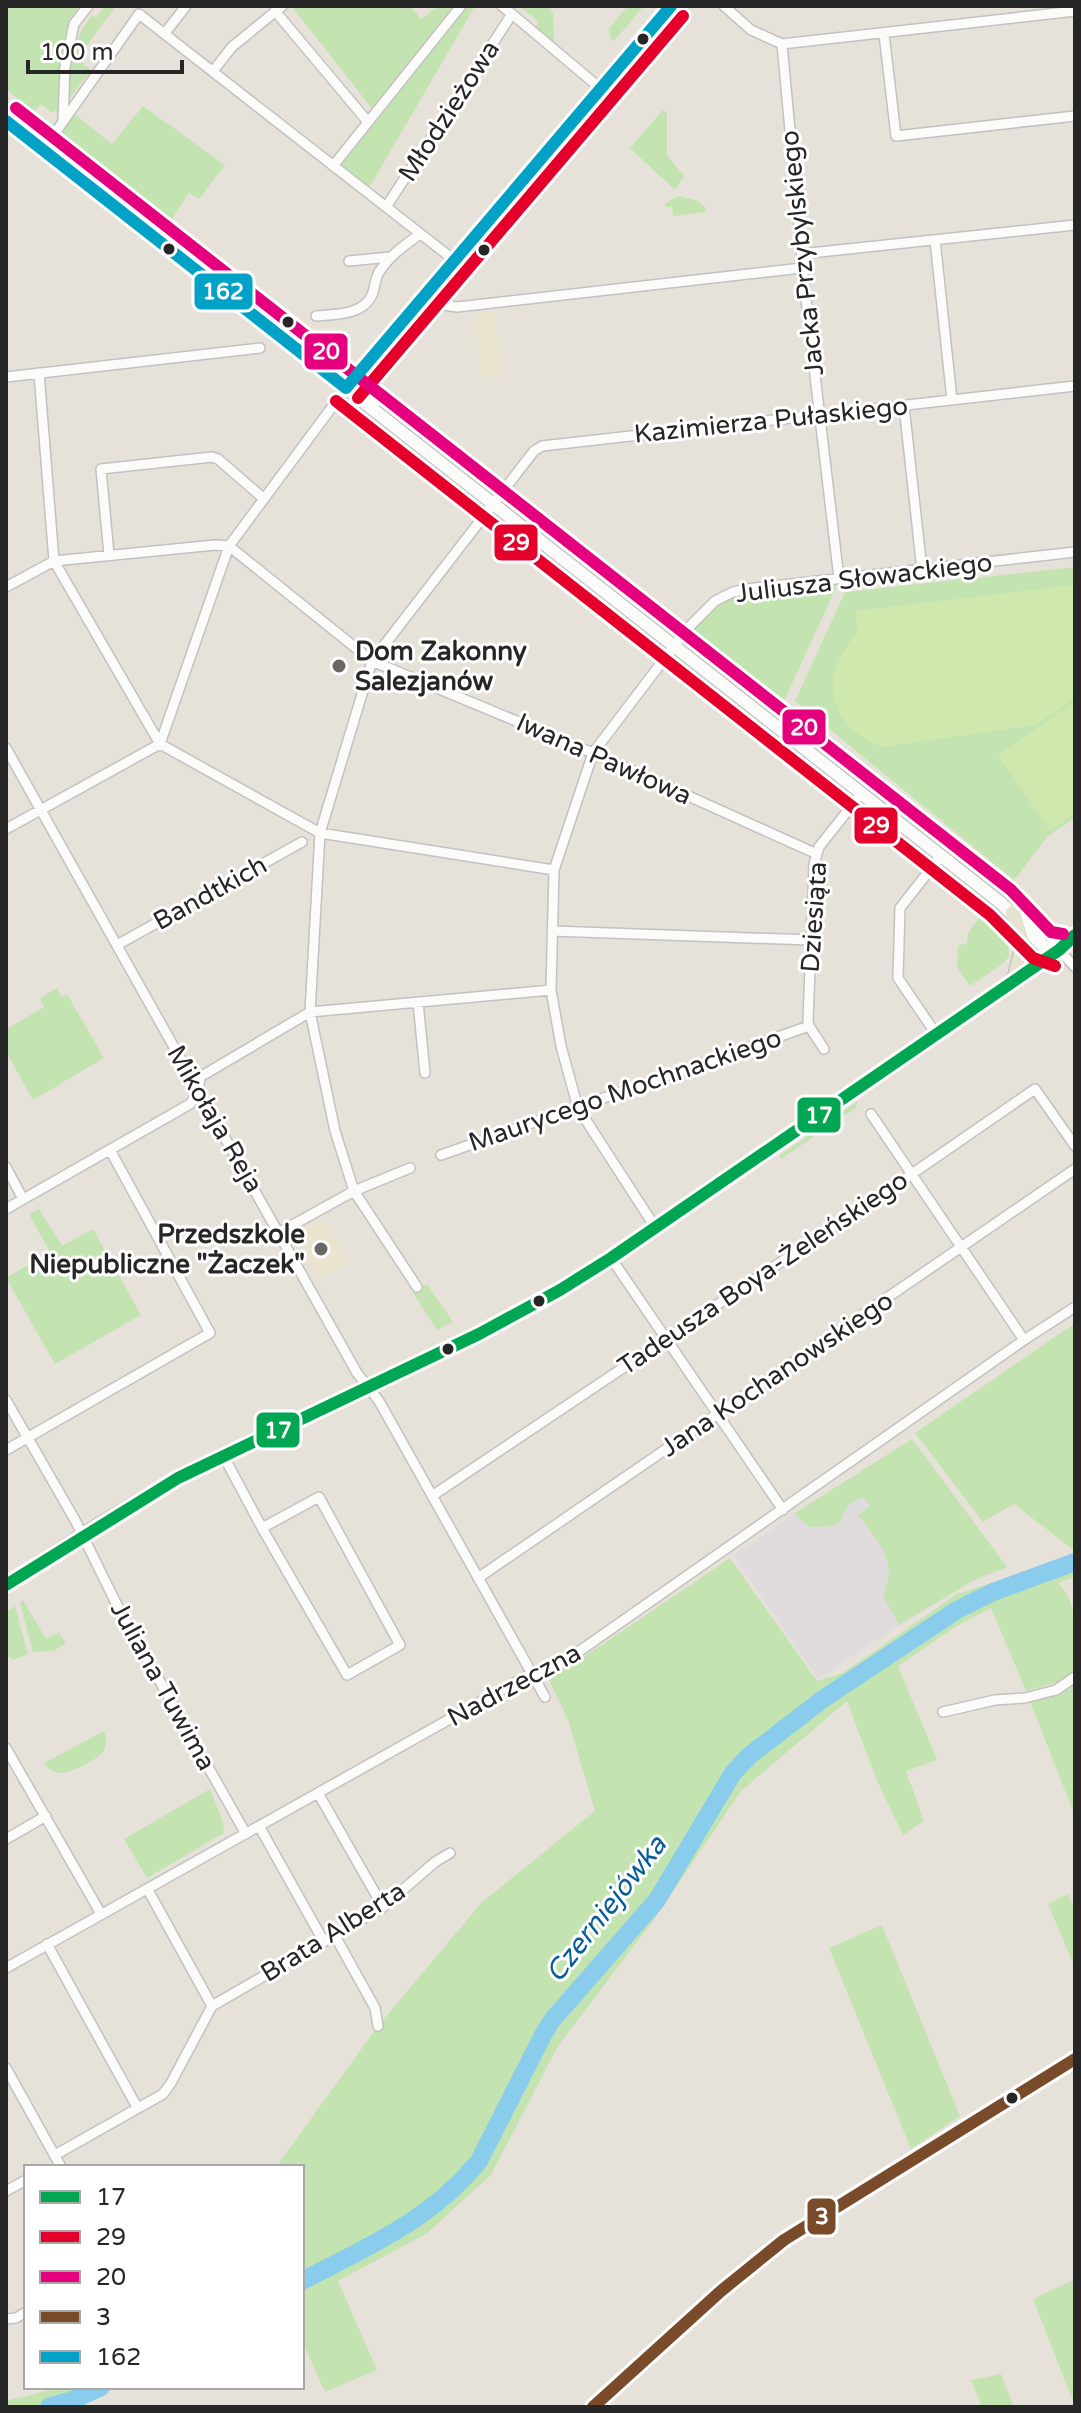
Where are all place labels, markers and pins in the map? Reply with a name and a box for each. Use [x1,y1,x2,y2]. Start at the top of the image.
unlabelled marker [635,31,651,47]
unlabelled marker [161,241,177,257]
unlabelled marker [476,242,492,258]
unlabelled marker [280,314,296,330]
place label: Dom Zakonny Salezjanów [355,636,527,697]
marker: Dom Zakonny Salezjanów [330,657,348,675]
place label: Przedszkole Niepubliczne "Żaczek" [29,1219,305,1280]
marker: Przedszkole Niepubliczne "Żaczek" [312,1240,330,1258]
unlabelled marker [531,1293,547,1309]
unlabelled marker [440,1341,456,1357]
unlabelled marker [1004,2090,1020,2106]

